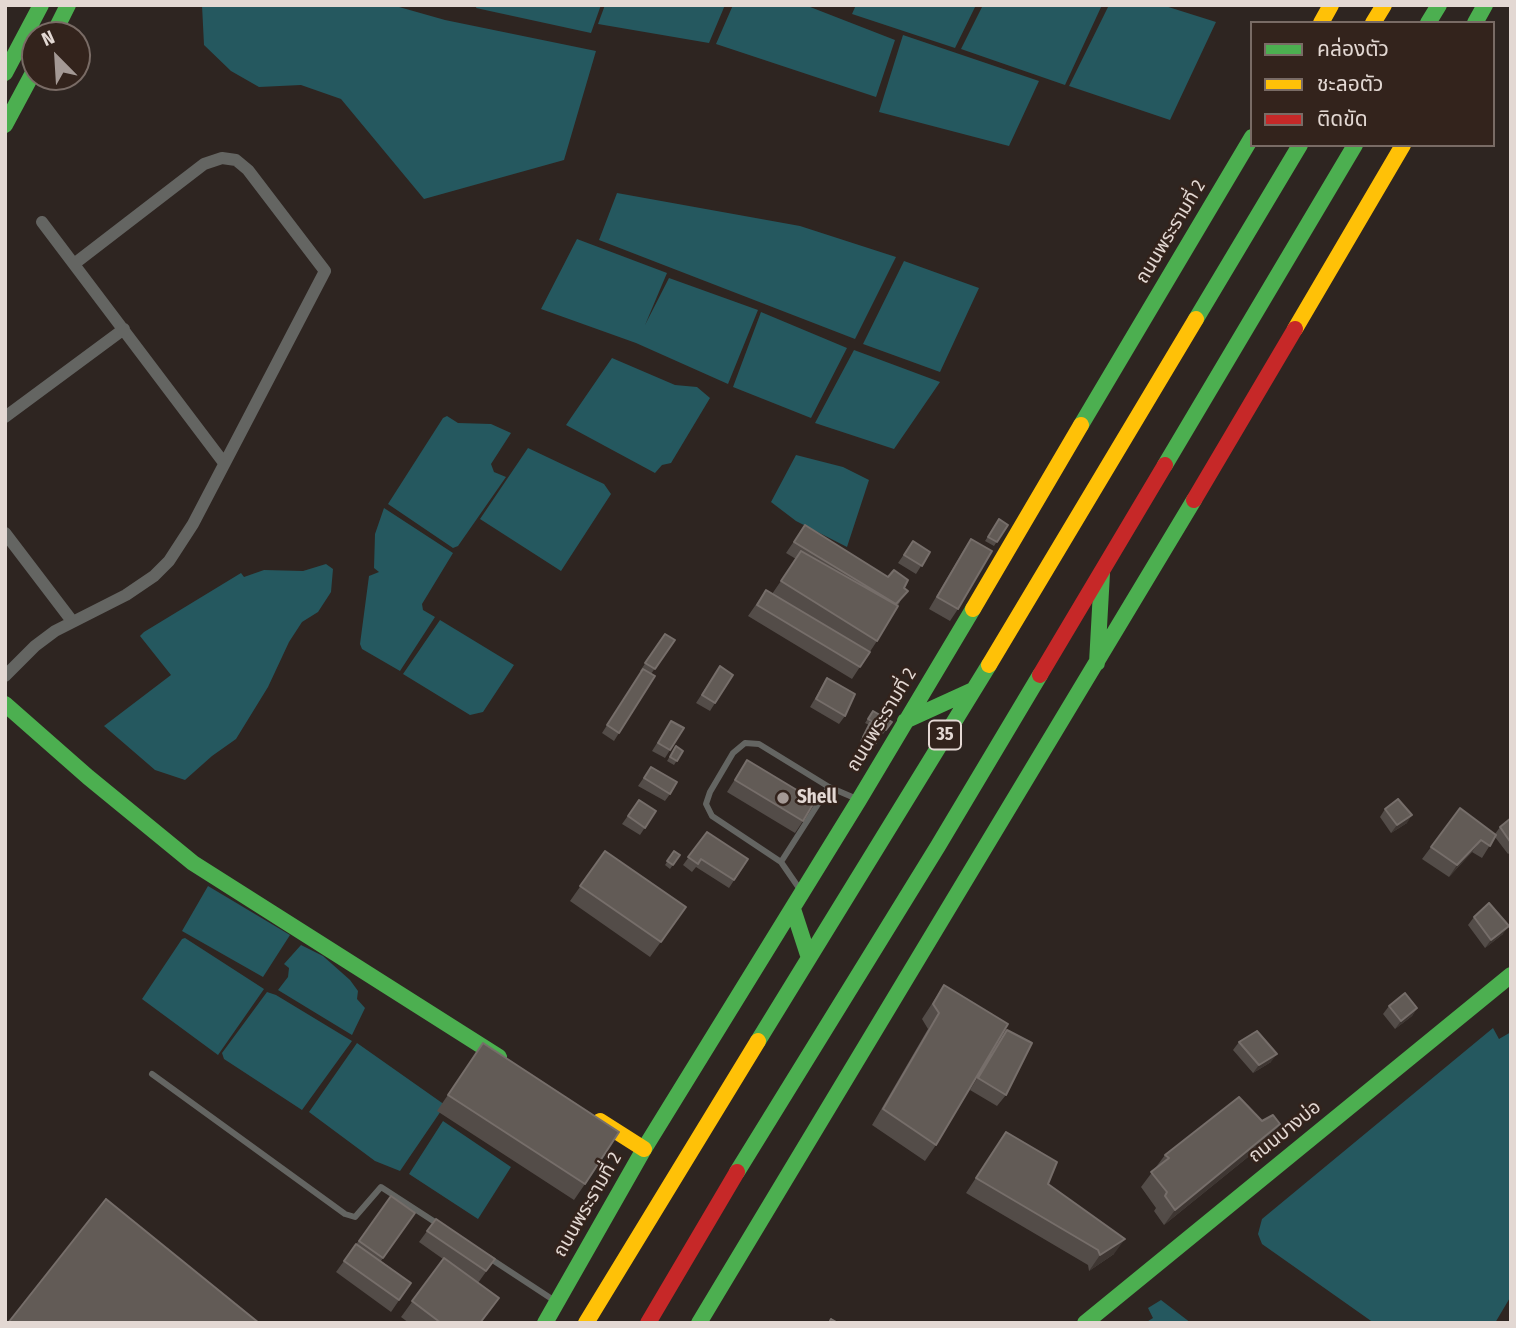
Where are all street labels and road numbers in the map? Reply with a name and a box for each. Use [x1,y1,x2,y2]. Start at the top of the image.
street label: ถนนพระรามที่ 2 [1131,176,1211,288]
street label: ถนนพระรามที่ 2 [842,664,922,776]
road number: 35 [929,720,961,750]
street label: ถนนบางบ่อ [1244,1096,1326,1168]
street label: ถนนพระรามที่ 2 [549,1149,627,1261]

